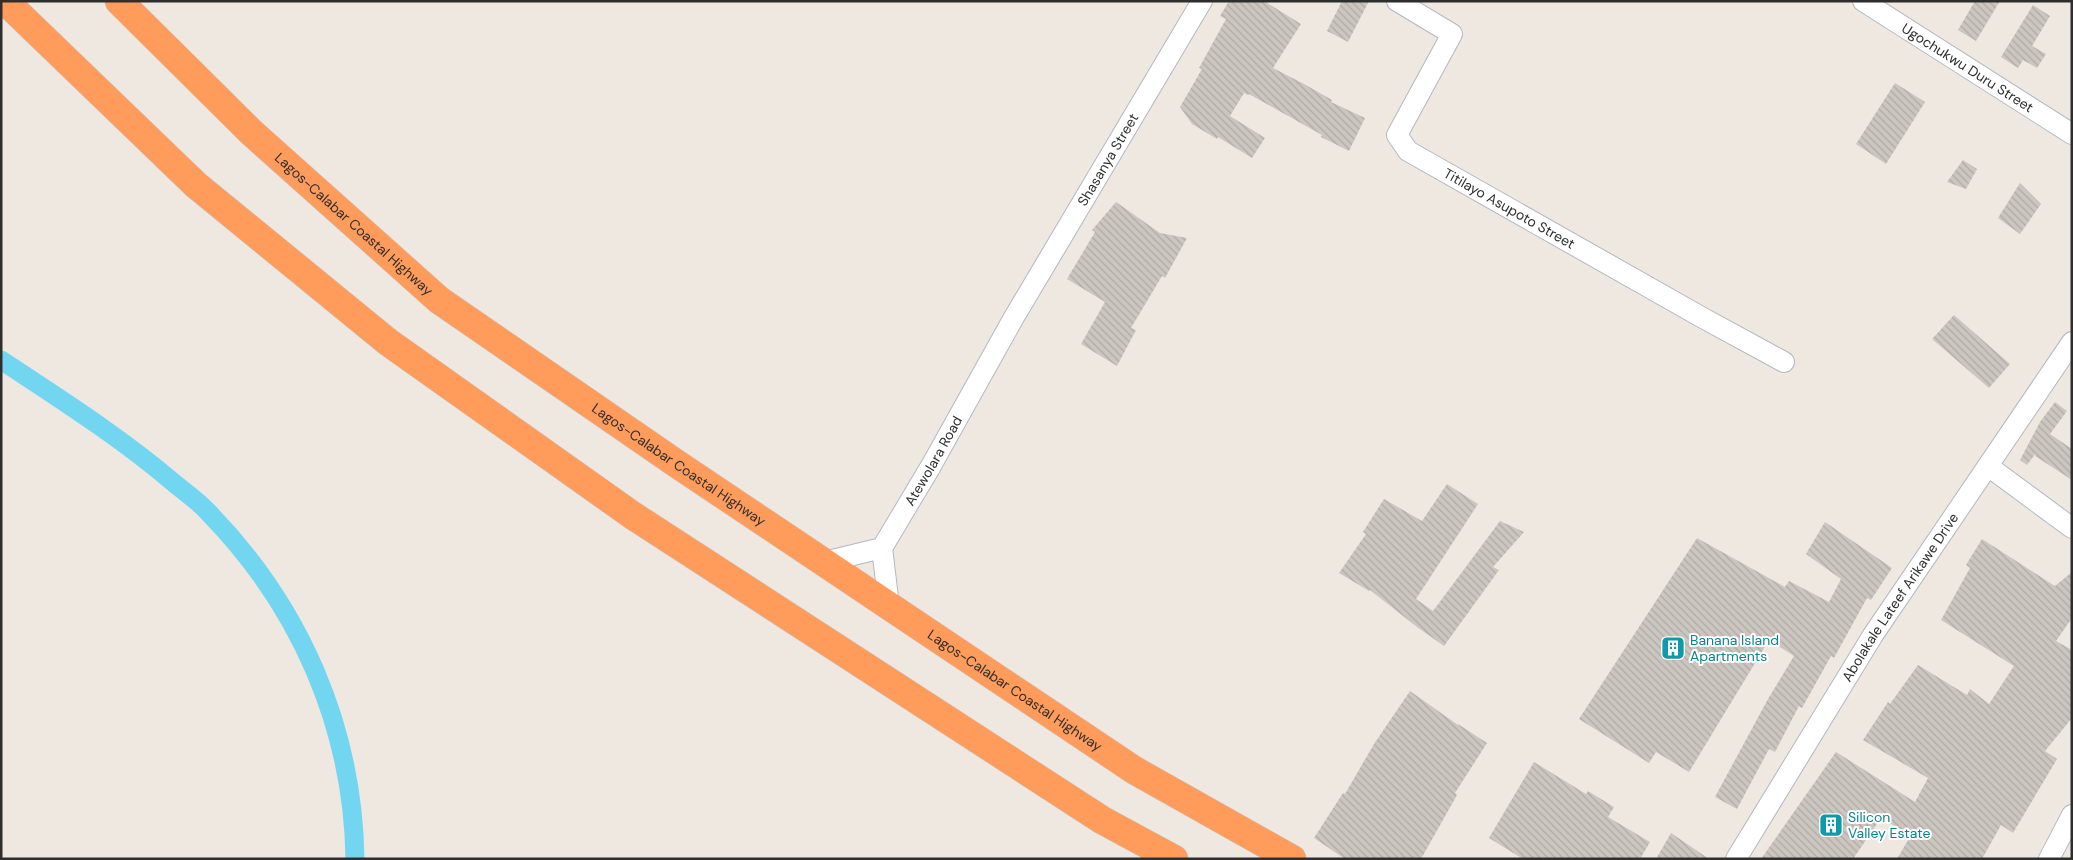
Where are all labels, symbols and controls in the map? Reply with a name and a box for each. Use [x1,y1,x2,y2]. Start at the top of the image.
street label: Ugochukwu Duru Street [1898,19,2037,116]
street label: Shasanya Street [1073,110,1142,209]
street label: Lagos-Calabar Coastal Highway [271,149,437,300]
street label: Titilayo Asupoto Street [1440,164,1578,253]
street label: Lagos-Calabar Coastal Highway [588,399,769,530]
street label: Atewolara Road [901,413,966,509]
street label: Abolakale Lateef Arikawe Drive [1838,509,1962,685]
street label: Lagos-Calabar Coastal Highway [924,625,1106,755]
place label: Banana Island Apartments [1690,631,1779,665]
building icon: Banana Island Apartments [1660,635,1686,661]
place label: Silicon Valley Estate [1848,808,1930,842]
building icon: Silicon Valley Estate [1818,812,1844,838]

